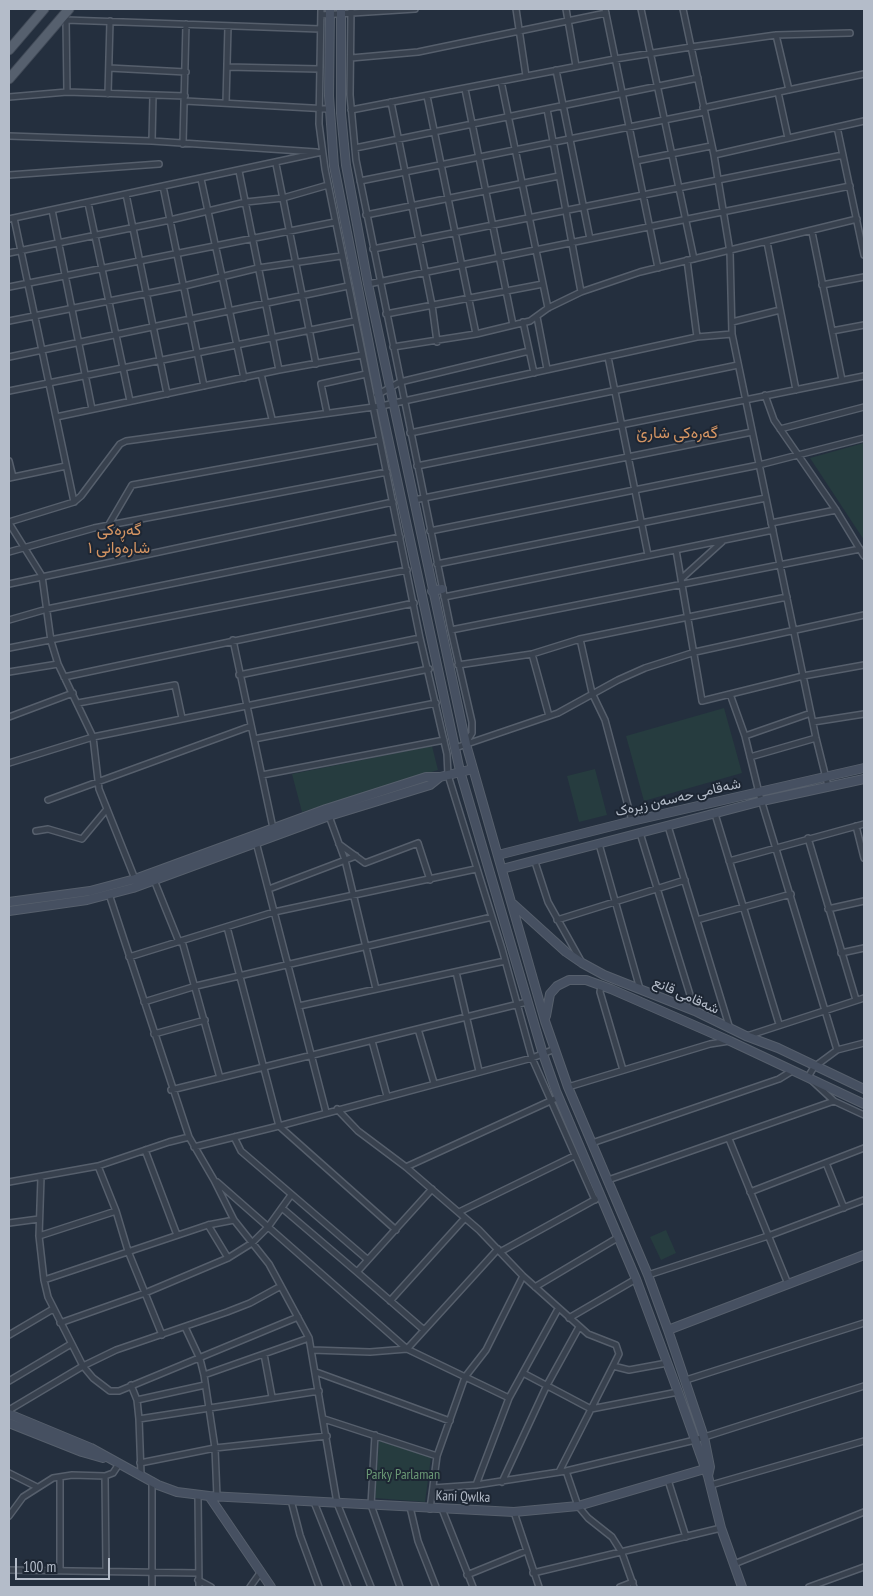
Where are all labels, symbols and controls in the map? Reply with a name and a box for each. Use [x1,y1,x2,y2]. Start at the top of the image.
district label: گەرەکی شارێ [636,423,718,443]
district label: گەڕەکی شارەوانی ١ [88,520,150,558]
street label: شەقامی حەسەن زیرەک [614,775,742,821]
street label: شەقامی قانع [650,974,722,1018]
park label: Parky Parlaman [366,1467,440,1483]
street label: Kani Qwlka [435,1488,491,1506]
scale bar [18,1548,112,1580]
text: 100 m [23,1557,56,1576]

